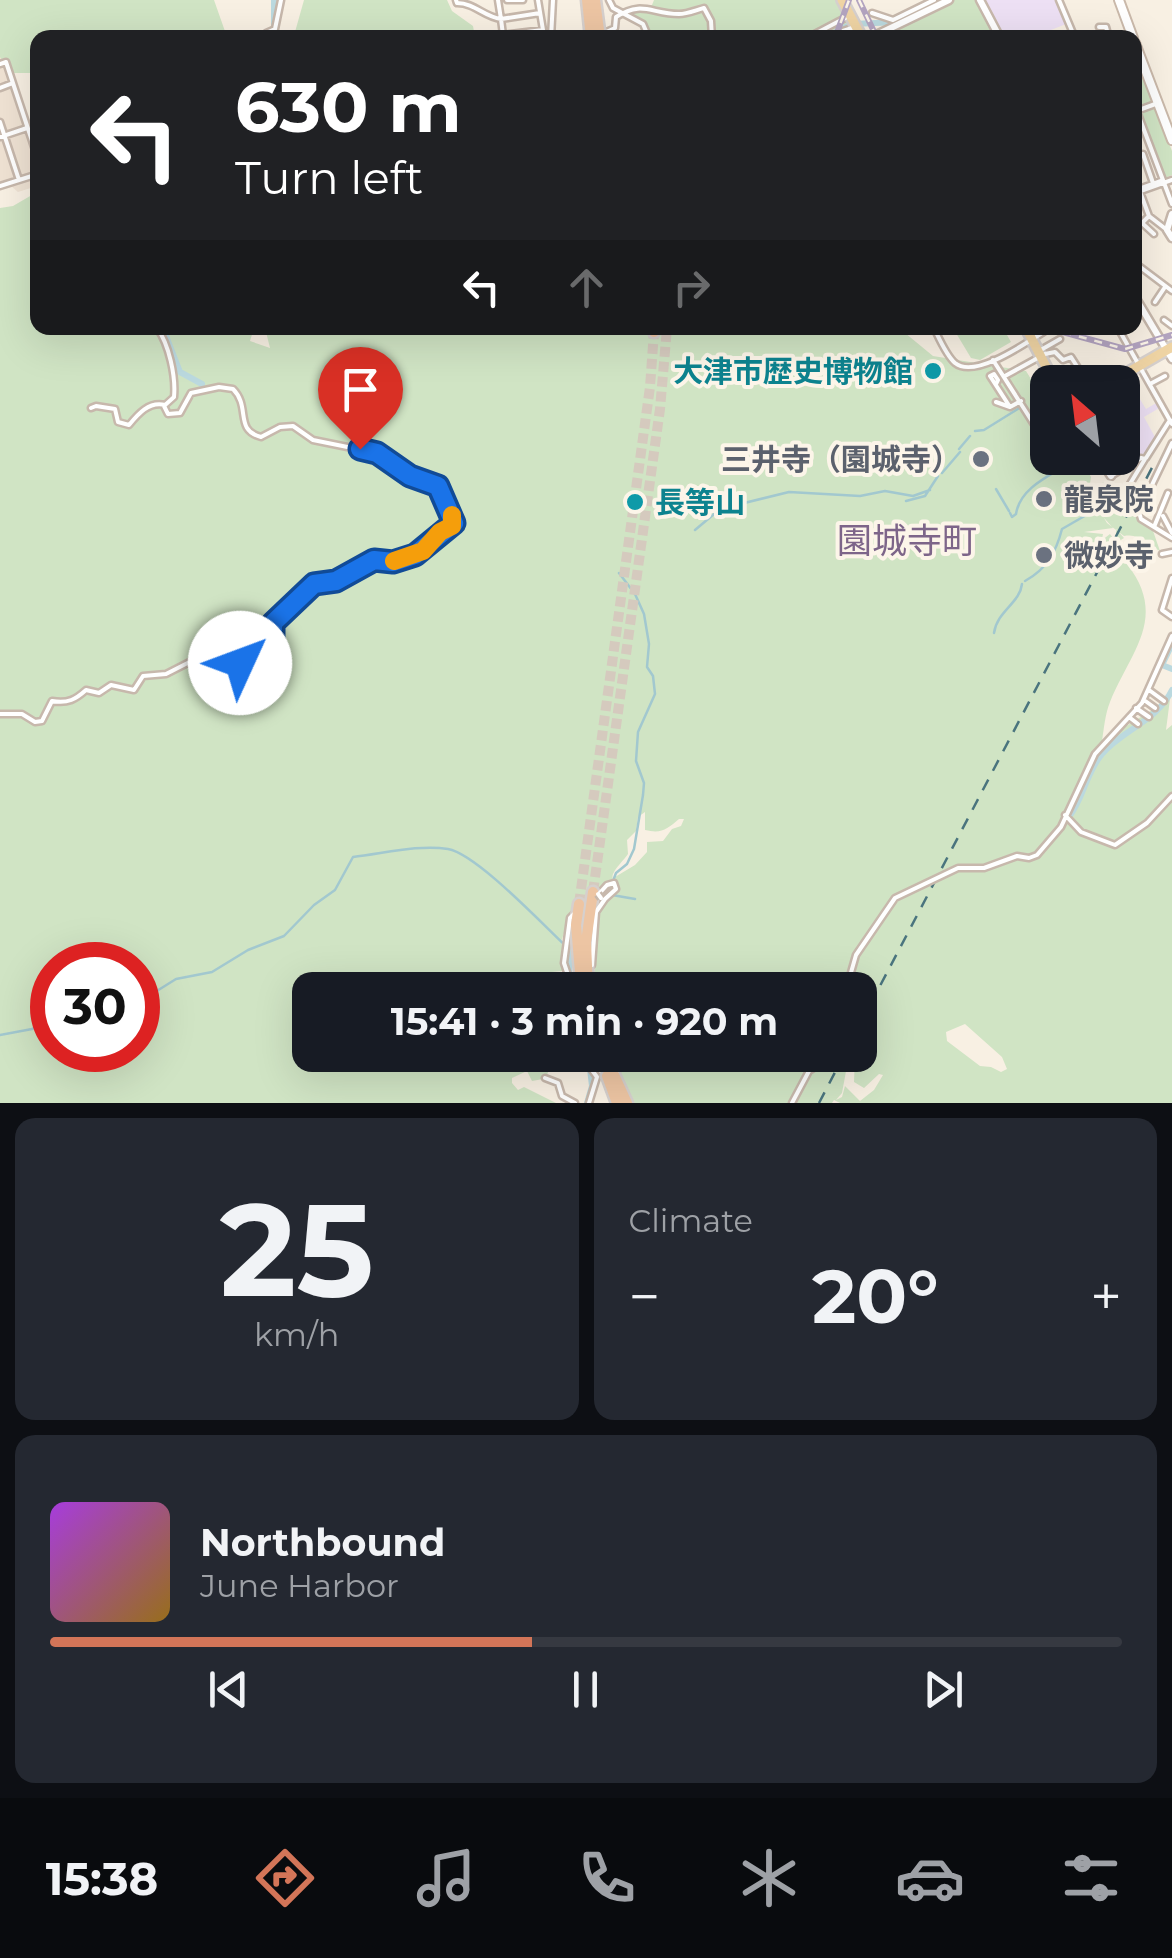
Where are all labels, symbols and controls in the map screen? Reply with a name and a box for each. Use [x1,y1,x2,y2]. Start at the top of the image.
text: 630 m [235,64,462,150]
icon: left [70,70,200,200]
text: Turn left [235,150,423,205]
icon: left [454,260,509,315]
icon: ahead [559,260,614,315]
icon: right [664,260,719,315]
pin [318,347,403,450]
place label: 大津市歴史博物館 [673,353,913,390]
marker: 大津市歴史博物館 [922,360,944,382]
icon: arrive [333,362,388,417]
north arrow [1030,365,1140,475]
map controls [1030,365,1140,475]
place label: 三井寺（園城寺） [721,441,961,478]
marker: 三井寺（園城寺） [970,448,992,470]
place label: 龍泉院 [1064,481,1154,518]
place label: 長等山 [655,484,745,521]
marker: 龍泉院 [1033,488,1055,510]
marker: 長等山 [624,491,646,513]
district label: 園城寺町 [837,519,977,562]
place label: 微妙寺 [1064,537,1154,574]
marker: 微妙寺 [1033,544,1055,566]
position arrow [188,611,292,715]
speed limit sign: 30 [30,942,160,1072]
text: 15:41 · 3 min · 920 m [391,998,778,1045]
text: 25 [220,1170,374,1329]
text: Climate [629,1201,753,1240]
text: 20° [812,1250,939,1342]
text: − [629,1263,660,1330]
text: + [1090,1263,1122,1330]
text: km/h [254,1315,339,1354]
text: Northbound [200,1519,445,1566]
text: June Harbor [200,1566,399,1605]
icon: previous [201,1662,256,1717]
icon: pause [558,1662,613,1717]
icon: next [916,1662,971,1717]
icon: directions [250,1843,320,1913]
icon: music [411,1843,481,1913]
icon: phone [572,1843,642,1913]
icon: climate [734,1843,804,1913]
icon: car [895,1843,965,1913]
icon: filters [1056,1843,1126,1913]
text: 15:38 [46,1851,158,1906]

